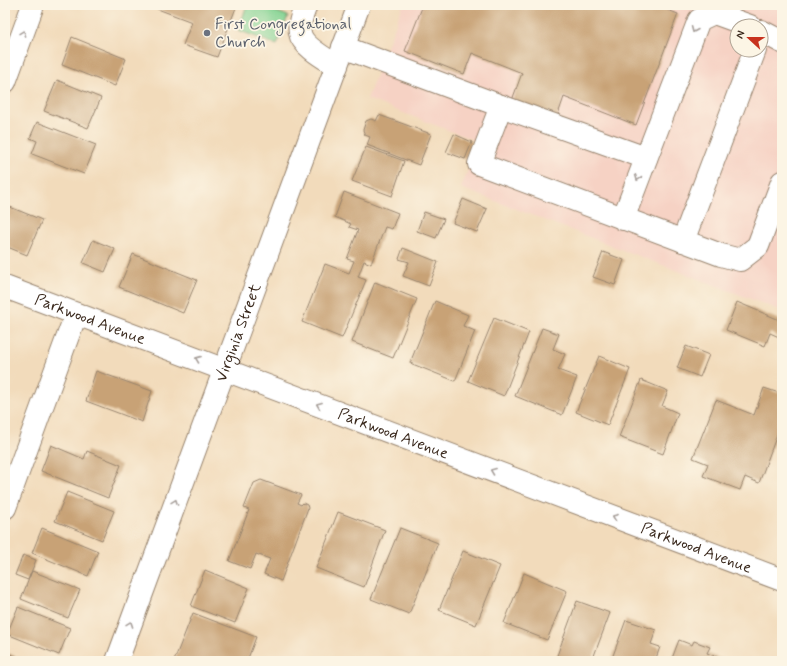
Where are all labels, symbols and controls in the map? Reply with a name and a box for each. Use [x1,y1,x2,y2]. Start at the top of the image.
place label: First Congregational Church [215,14,351,53]
north arrow [729,18,769,58]
one-way arrow [691,26,699,34]
marker: First Congregational Church [202,28,212,38]
one-way arrow [19,29,27,36]
text: N [733,29,749,41]
one-way arrow [635,175,643,182]
street label: Virginia Street [210,280,266,385]
street label: Parkwood Avenue [32,289,149,350]
one-way arrow [194,355,201,363]
one-way arrow [316,401,323,409]
street label: Parkwood Avenue [335,403,452,464]
one-way arrow [490,467,497,475]
one-way arrow [171,499,179,506]
one-way arrow [611,513,618,521]
street label: Parkwood Avenue [638,517,755,578]
one-way arrow [126,621,134,628]

